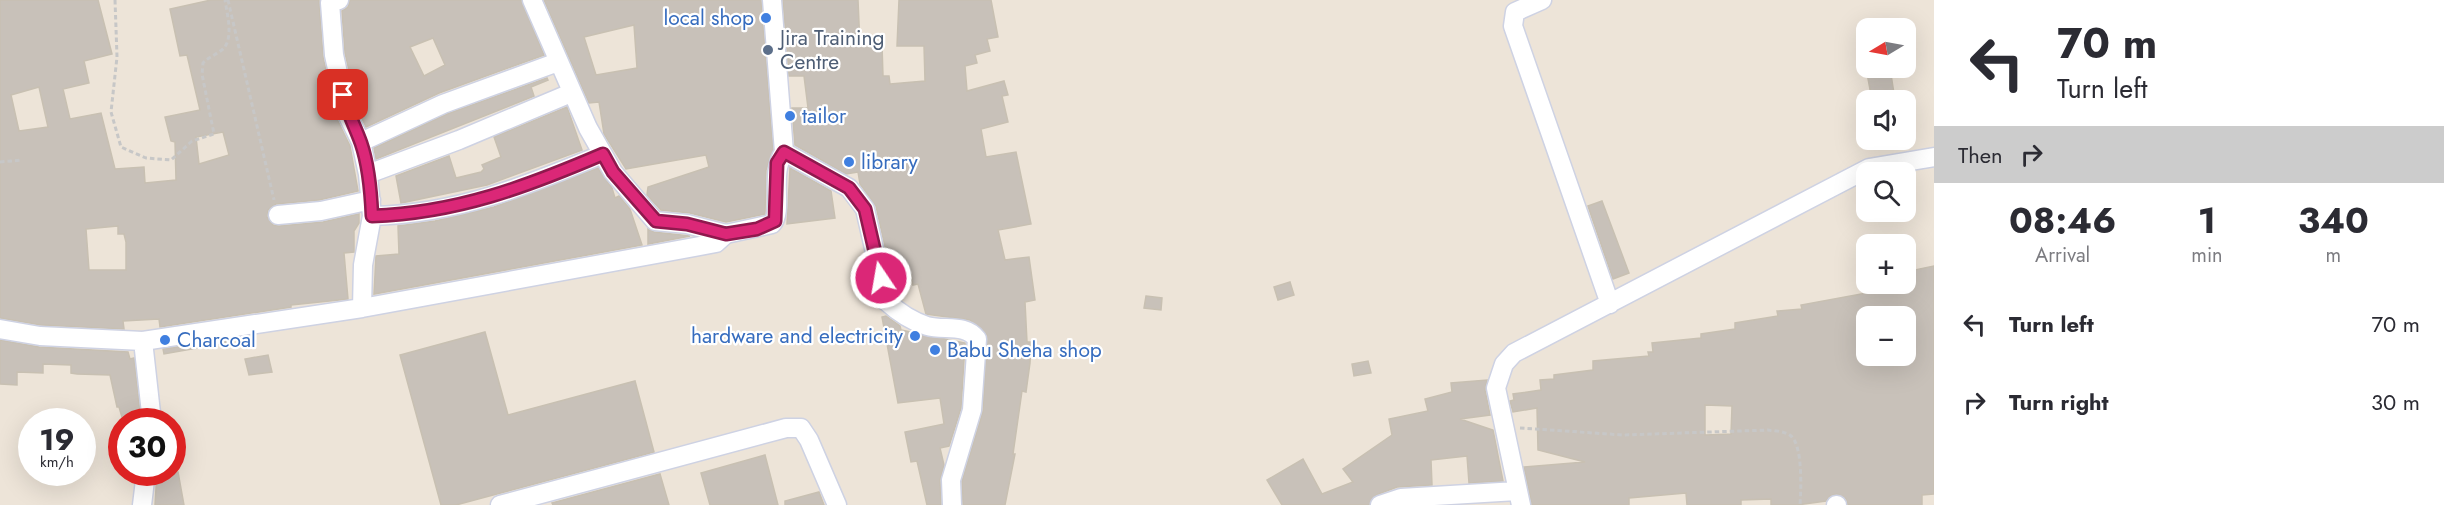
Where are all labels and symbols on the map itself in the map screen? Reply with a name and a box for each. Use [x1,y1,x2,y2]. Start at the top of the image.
place label: local shop [664,3,754,33]
marker: local shop [759,11,773,25]
north arrow [1856,18,1916,78]
place label: Jira Training Centre [777,23,884,77]
marker: Jira Training Centre [761,43,775,57]
pin [317,69,368,120]
place label: tailor [802,101,847,131]
marker: tailor [783,109,797,123]
place label: library [861,147,918,177]
marker: library [842,155,856,169]
position arrow [849,246,913,310]
place label: hardware and electricity [691,321,904,351]
place label: Charcoal [177,325,256,355]
marker: hardware and electricity [908,329,922,343]
marker: Charcoal [158,333,172,347]
place label: Babu Sheha shop [947,335,1102,365]
marker: Babu Sheha shop [928,343,942,357]
speed limit sign: 30 [108,408,186,486]

